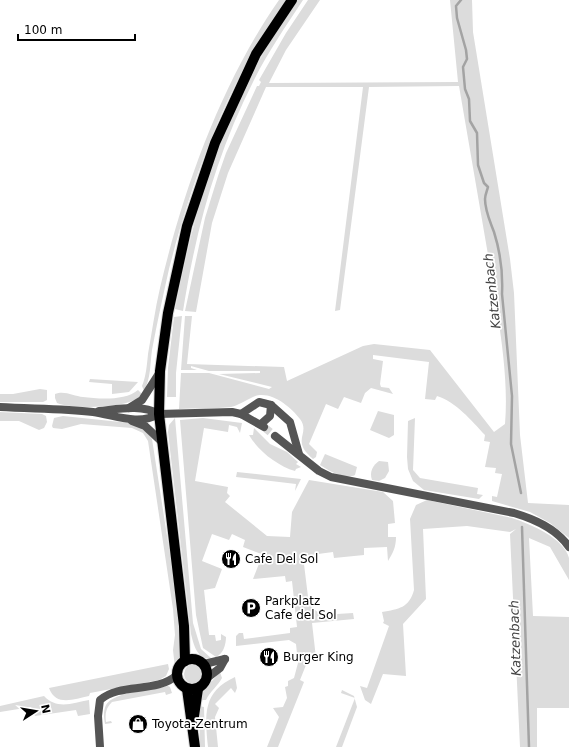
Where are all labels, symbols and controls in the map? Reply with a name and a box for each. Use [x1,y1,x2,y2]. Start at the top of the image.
scale bar [18,16,135,42]
text: 100 m [24,23,62,37]
water label: Katzenbach [481,253,503,329]
restaurant icon: Cafe Del Sol [220,548,242,570]
place label: Cafe Del Sol [245,552,318,566]
place label: Parkplatz Cafe del Sol [265,594,337,622]
parking icon: Parkplatz Cafe del Sol [240,597,262,619]
water label: Katzenbach [506,600,524,676]
restaurant icon: Burger King [258,646,280,668]
place label: Burger King [283,650,354,664]
north arrow [16,691,56,731]
text: N [38,703,53,715]
shop icon: Toyota-Zentrum [127,713,149,735]
place label: Toyota-Zentrum [151,717,248,731]

